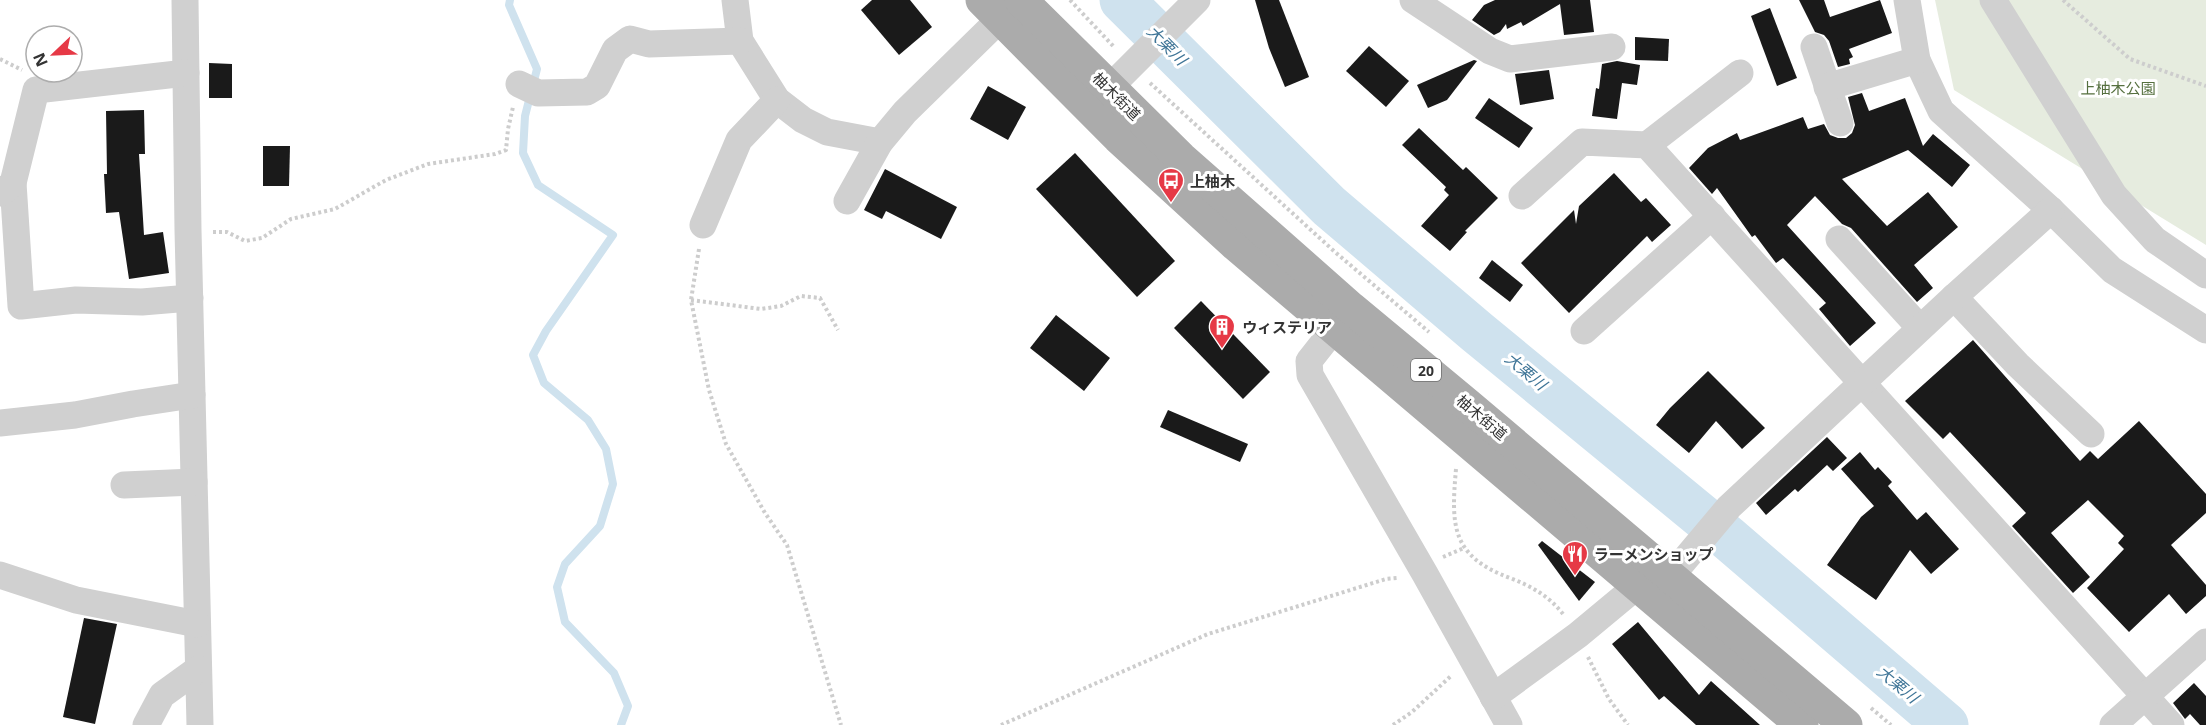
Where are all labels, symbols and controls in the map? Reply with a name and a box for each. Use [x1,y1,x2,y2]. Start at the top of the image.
water label: 大栗川 [1142,20,1193,71]
north arrow [24,24,84,84]
text: N [28,50,53,70]
street label: 柚木街道 [1089,68,1145,124]
park label: 上柚木公園 [2080,78,2156,98]
bus stop icon: 上柚木 [1156,166,1186,204]
place label: 上柚木 [1190,171,1235,191]
building icon: ウィステリア [1207,312,1237,350]
place label: ウィステリア [1242,317,1332,337]
water label: 大栗川 [1501,347,1553,396]
road number: 20 [1411,359,1441,381]
street label: 柚木街道 [1453,390,1511,444]
restaurant icon: ラーメンショップ [1560,539,1590,577]
place label: ラーメンショップ [1594,544,1713,564]
water label: 大栗川 [1873,660,1925,709]

